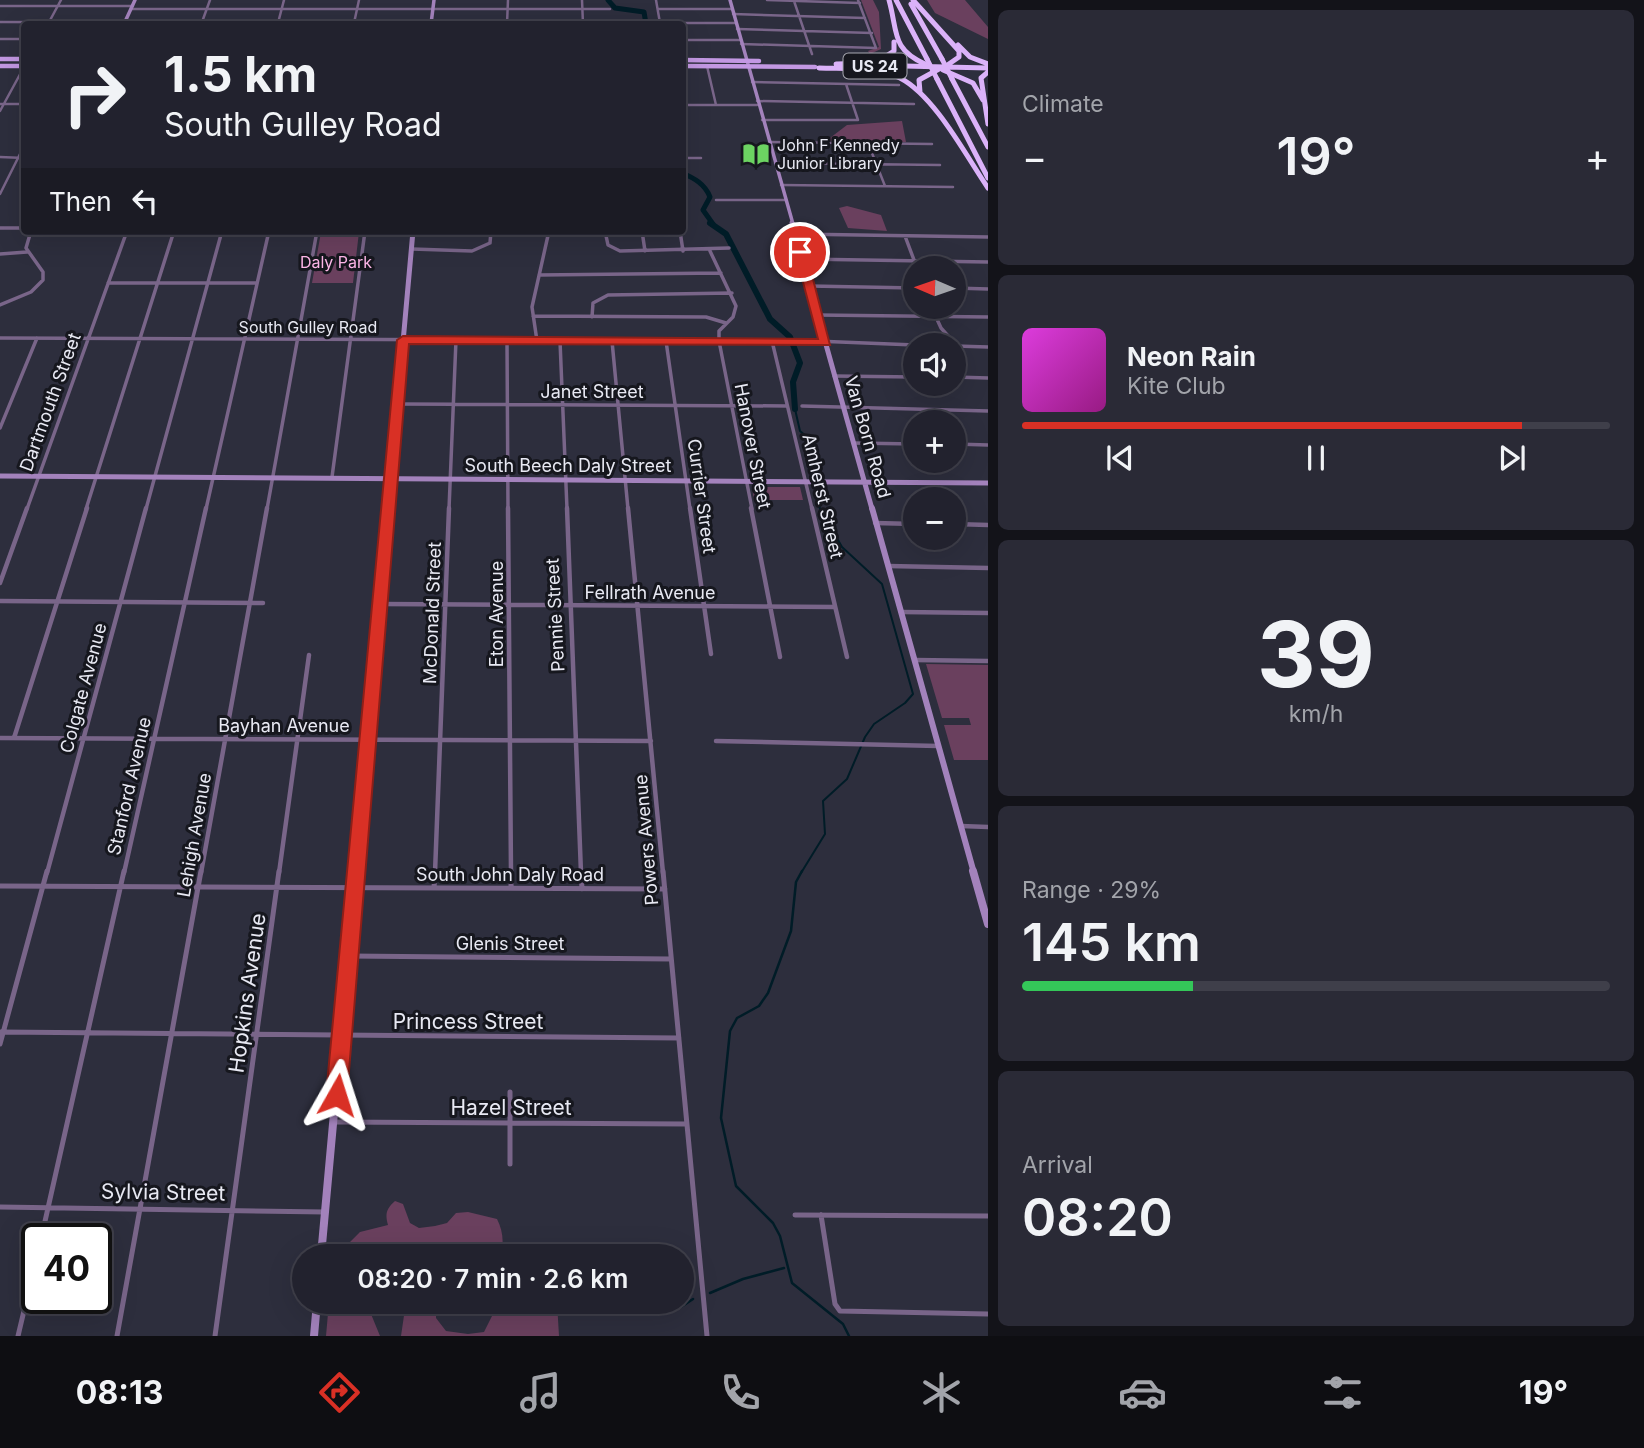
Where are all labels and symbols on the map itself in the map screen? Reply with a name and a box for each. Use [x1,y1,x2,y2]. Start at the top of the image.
road number: US 24 [844,54,906,78]
place label: John F Kennedy Junior Library [777,135,900,173]
library icon: John F Kennedy Junior Library [741,139,771,169]
pin [770,222,830,282]
park label: Daly Park [300,252,372,272]
north arrow [903,256,966,318]
street label: South Gulley Road [239,317,377,337]
street label: Dartmouth Street [15,330,85,474]
street label: Van Born Road [841,374,895,500]
street label: Janet Street [540,381,644,402]
street label: Hanover Street [731,381,775,511]
street label: Amherst Street [798,432,848,561]
street label: Currier Street [684,437,720,555]
street label: South Beech Daly Street [465,455,672,476]
street label: McDonald Street [419,541,445,684]
street label: Pennie Street [542,557,568,672]
street label: Eton Avenue [486,561,507,667]
street label: Fellrath Avenue [585,582,715,603]
street label: Colgate Avenue [56,621,110,755]
street label: Stanford Avenue [103,715,155,857]
street label: Bayhan Avenue [218,715,350,736]
street label: Lehigh Avenue [173,771,215,899]
street label: Powers Avenue [630,774,662,906]
street label: South John Daly Road [416,864,604,885]
street label: Hopkins Avenue [223,912,271,1074]
street label: Glenis Street [456,933,564,954]
street label: Princess Street [393,1009,543,1034]
position arrow [300,1058,374,1132]
street label: Hazel Street [450,1095,572,1120]
street label: Sylvia Street [101,1178,226,1206]
speed limit sign: 40 [21,1223,112,1314]

